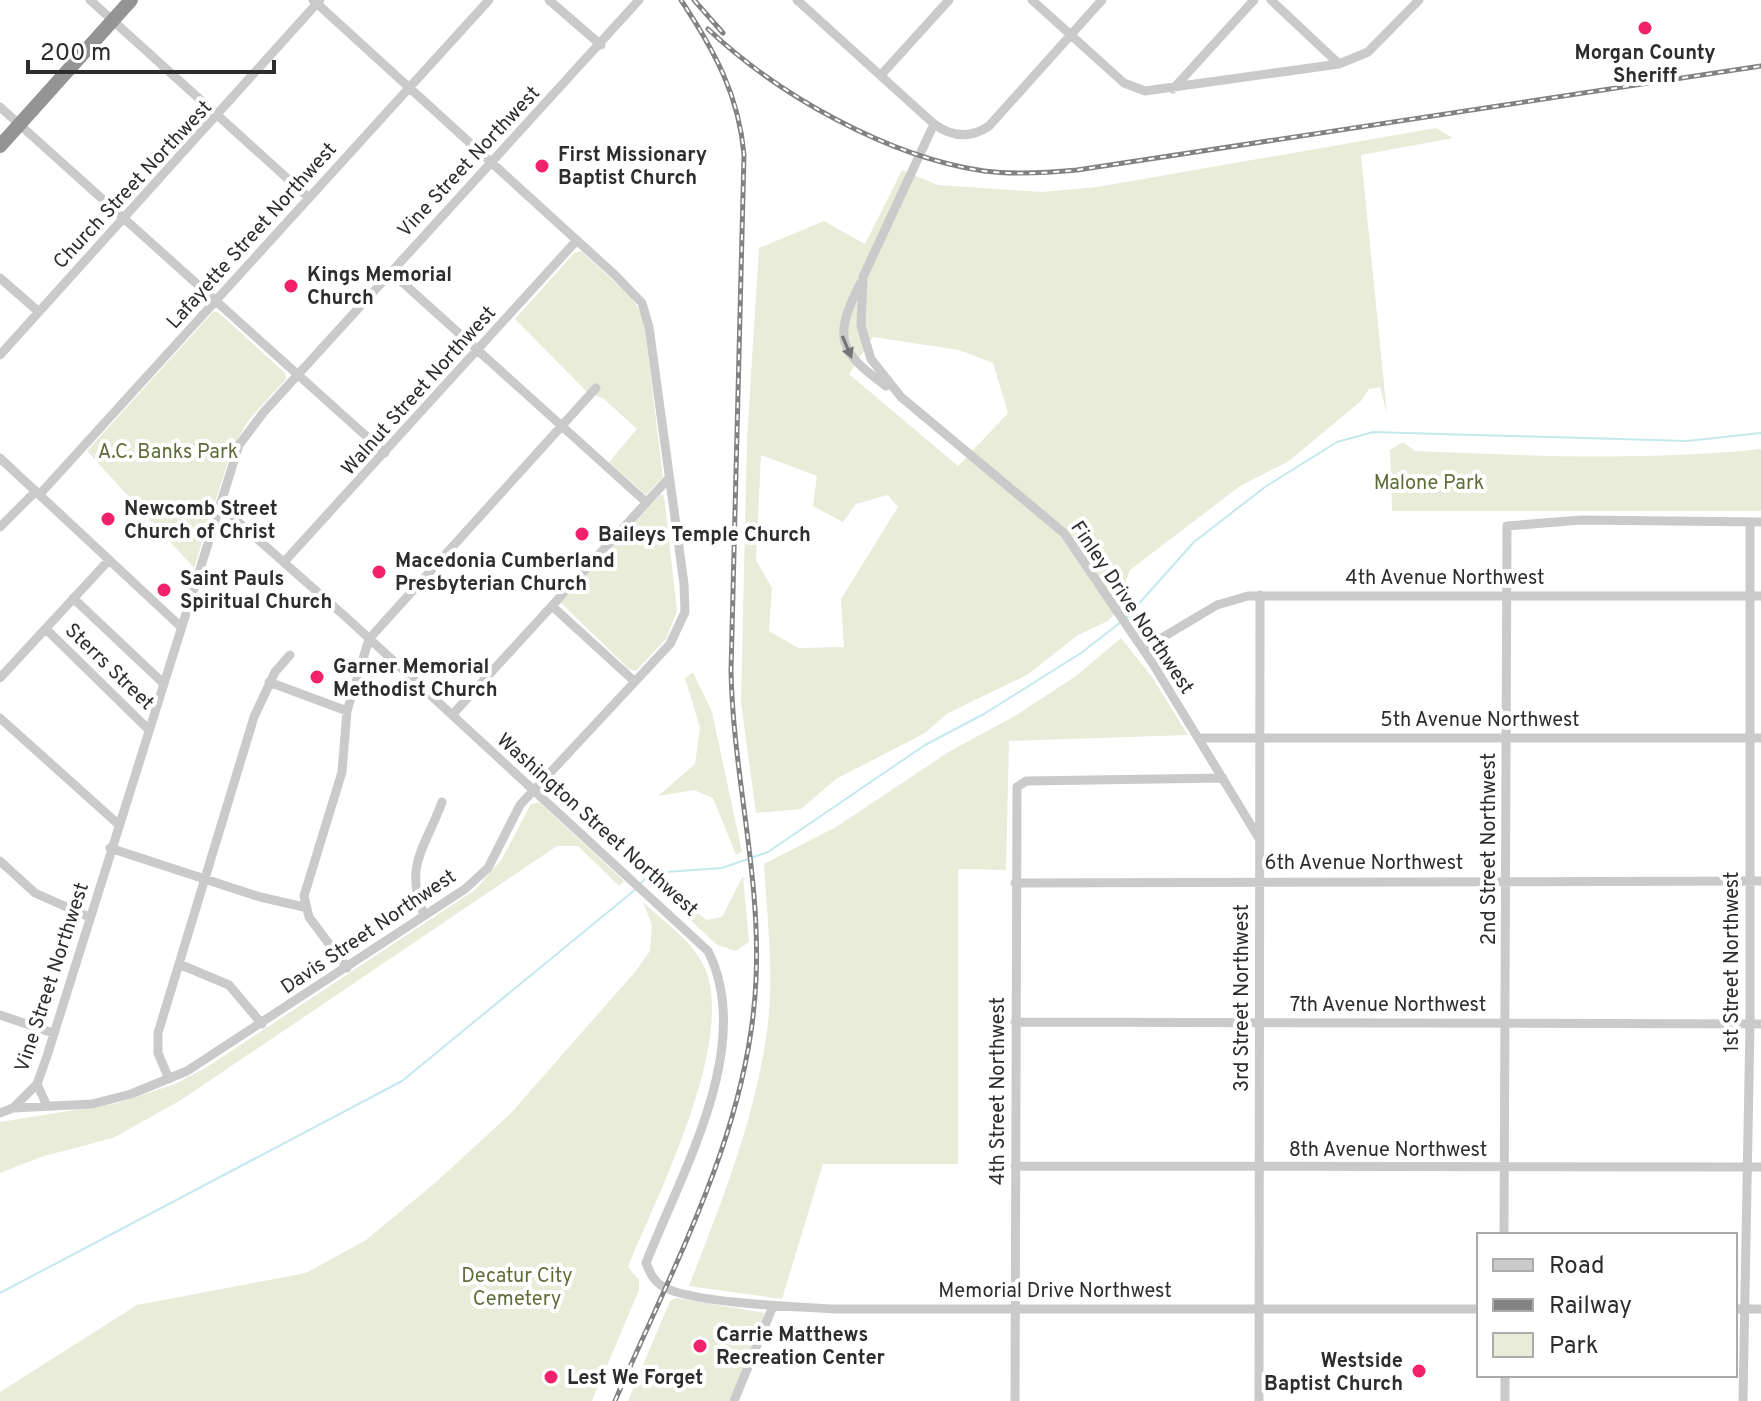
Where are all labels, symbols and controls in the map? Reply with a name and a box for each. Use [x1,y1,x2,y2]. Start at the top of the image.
marker: Morgan County Sheriff [1636,19,1654,37]
scale bar [28,24,274,74]
text: 200 m [40,39,111,69]
place label: Morgan County Sheriff [1574,41,1716,90]
street label: Vine Street Northwest [392,81,546,244]
street label: Church Street Northwest [48,95,219,275]
street label: Lafayette Street Northwest [162,137,343,335]
place label: First Missionary Baptist Church [558,143,707,192]
marker: First Missionary Baptist Church [533,157,551,175]
place label: Kings Memorial Church [307,263,452,312]
marker: Kings Memorial Church [282,277,300,295]
street label: Walnut Street Northwest [336,301,503,482]
one-way arrow [841,336,854,359]
park label: A.C. Banks Park [98,440,238,466]
park label: Malone Park [1374,471,1484,497]
place label: Newcomb Street Church of Christ [124,497,278,546]
marker: Newcomb Street Church of Christ [99,510,117,528]
street label: Finley Drive Northwest [1064,516,1199,700]
place label: Baileys Temple Church [598,523,811,549]
marker: Baileys Temple Church [573,525,591,543]
place label: Macedonia Cumberland Presbyterian Church [395,549,615,598]
marker: Macedonia Cumberland Presbyterian Church [370,563,388,581]
street label: 4th Avenue Northwest [1345,566,1545,592]
place label: Saint Pauls Spiritual Church [180,567,332,616]
marker: Saint Pauls Spiritual Church [155,581,173,599]
street label: Sterrs Street [58,618,159,717]
place label: Garner Memorial Methodist Church [333,655,498,704]
marker: Garner Memorial Methodist Church [308,668,326,686]
street label: 5th Avenue Northwest [1380,708,1580,734]
street label: Washington Street Northwest [490,728,703,923]
street label: 2nd Street Northwest [1477,753,1503,945]
street label: 6th Avenue Northwest [1265,851,1463,877]
street label: Davis Street Northwest [277,864,462,1001]
street label: 1st Street Northwest [1720,871,1746,1053]
street label: Vine Street Northwest [10,880,96,1076]
street label: 3rd Street Northwest [1230,904,1256,1092]
street label: 7th Avenue Northwest [1290,993,1486,1019]
street label: 4th Street Northwest [986,997,1012,1185]
street label: 8th Avenue Northwest [1289,1138,1487,1164]
legend [1477,1233,1737,1377]
text: Road [1549,1252,1605,1282]
park label: Decatur City Cemetery [461,1264,573,1313]
street label: Memorial Drive Northwest [938,1279,1172,1305]
text: Railway [1549,1292,1632,1322]
place label: Carrie Matthews Recreation Center [716,1323,886,1372]
text: Park [1549,1332,1599,1362]
marker: Carrie Matthews Recreation Center [691,1337,709,1355]
place label: Westside Baptist Church [1264,1349,1403,1398]
marker: Westside Baptist Church [1410,1362,1428,1380]
place label: Lest We Forget [567,1366,703,1392]
marker: Lest We Forget [542,1368,560,1386]

